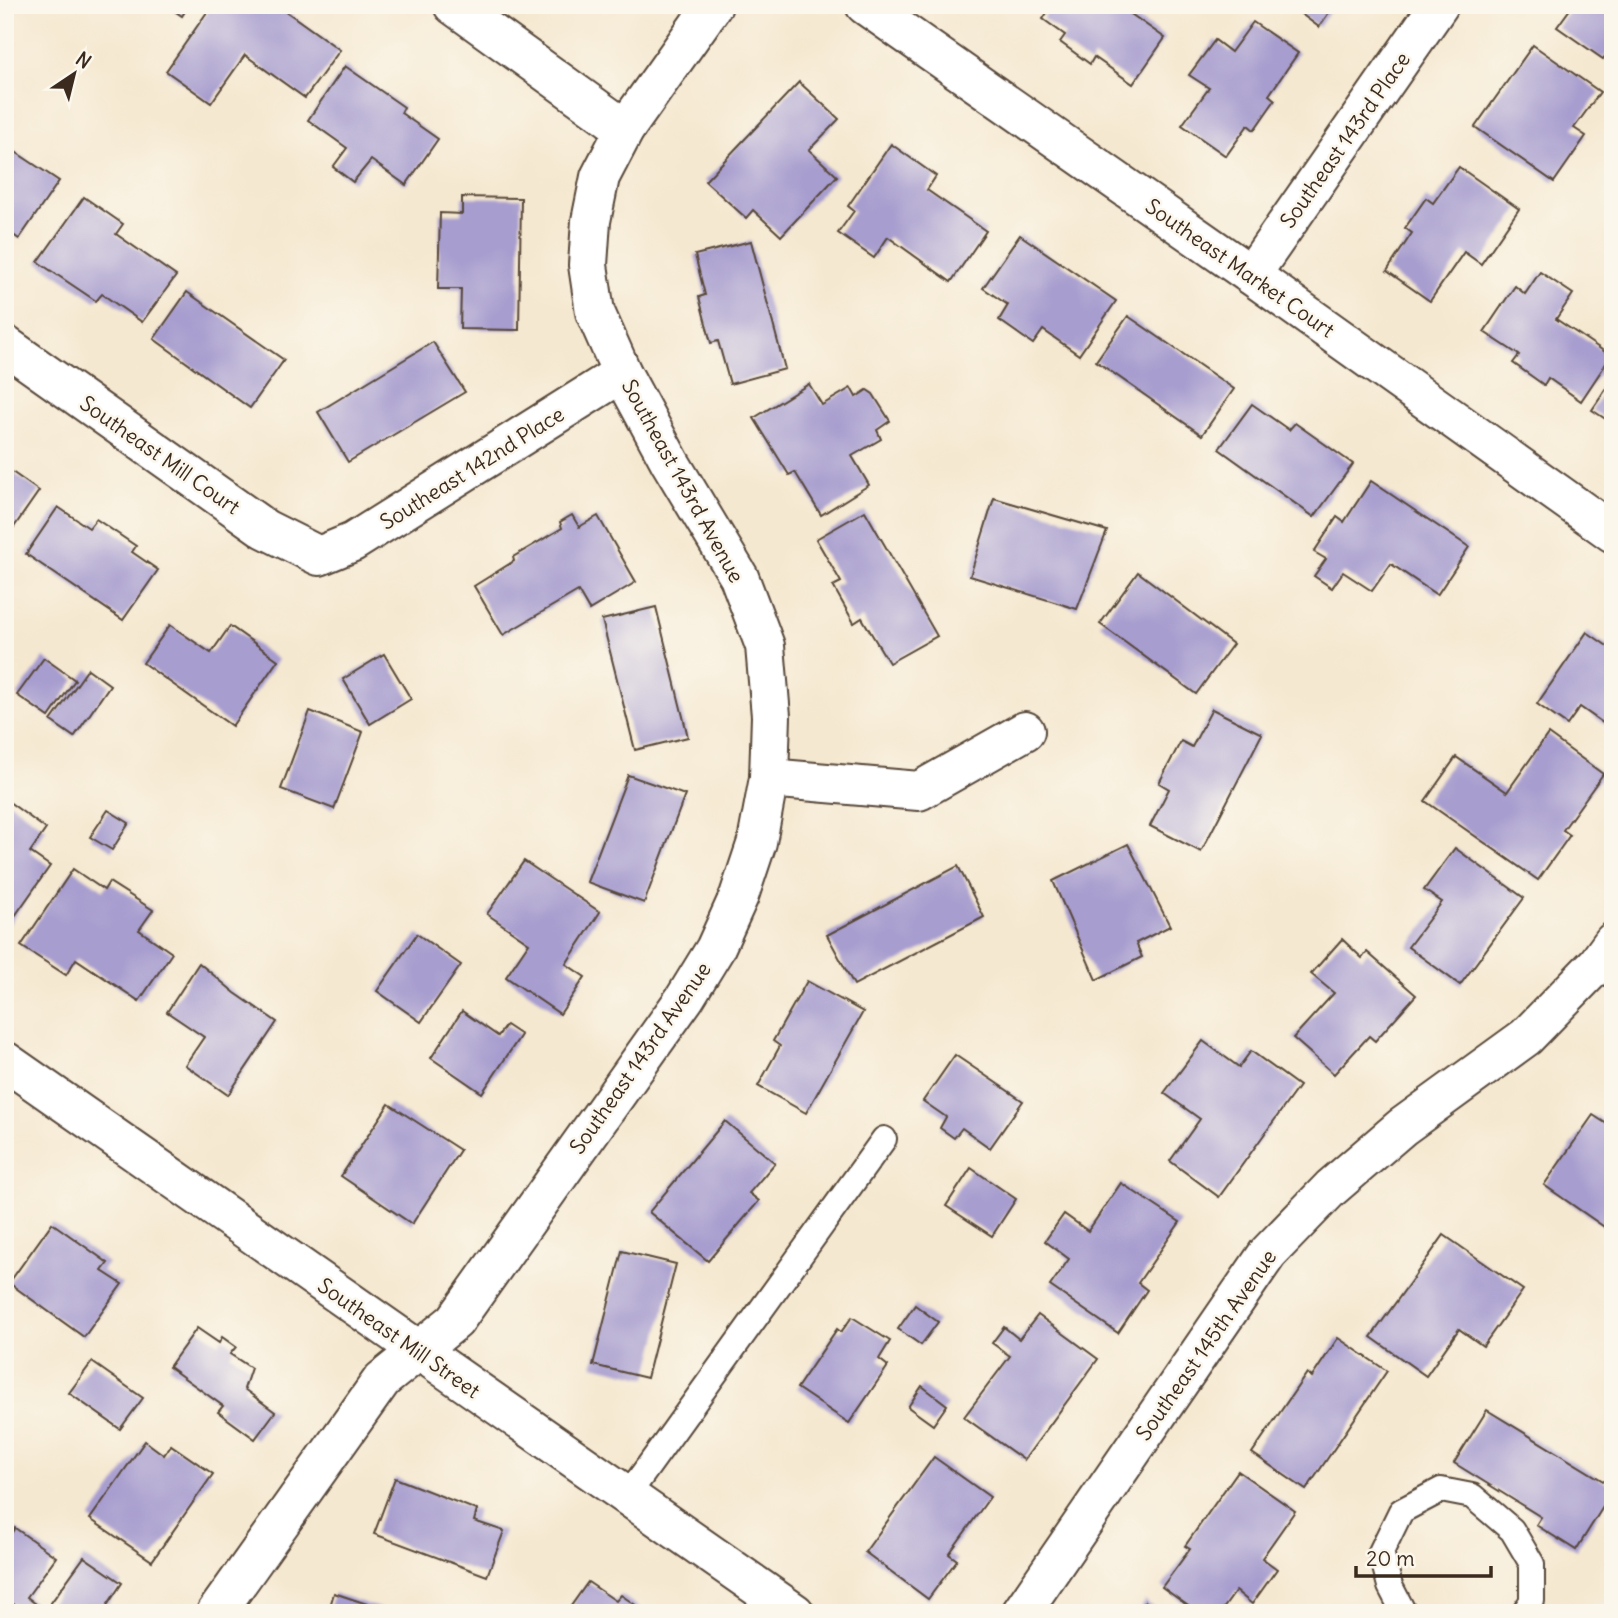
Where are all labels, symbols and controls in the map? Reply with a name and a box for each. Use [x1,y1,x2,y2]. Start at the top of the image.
north arrow [38,38,108,108]
text: N [71,46,96,74]
street label: Southeast 143rd Place [1274,47,1416,233]
street label: Southeast Market Court [1140,193,1340,343]
street label: Southeast 143rd Avenue [616,375,750,587]
street label: Southeast Mill Court [75,390,245,520]
street label: Southeast 142nd Place [375,400,569,536]
street label: Southeast 143rd Avenue [563,957,717,1159]
street label: Southeast 145th Avenue [1130,1244,1282,1446]
street label: Southeast Mill Street [313,1272,485,1404]
scale bar [1356,1534,1490,1578]
text: 20 m [1366,1545,1415,1572]

